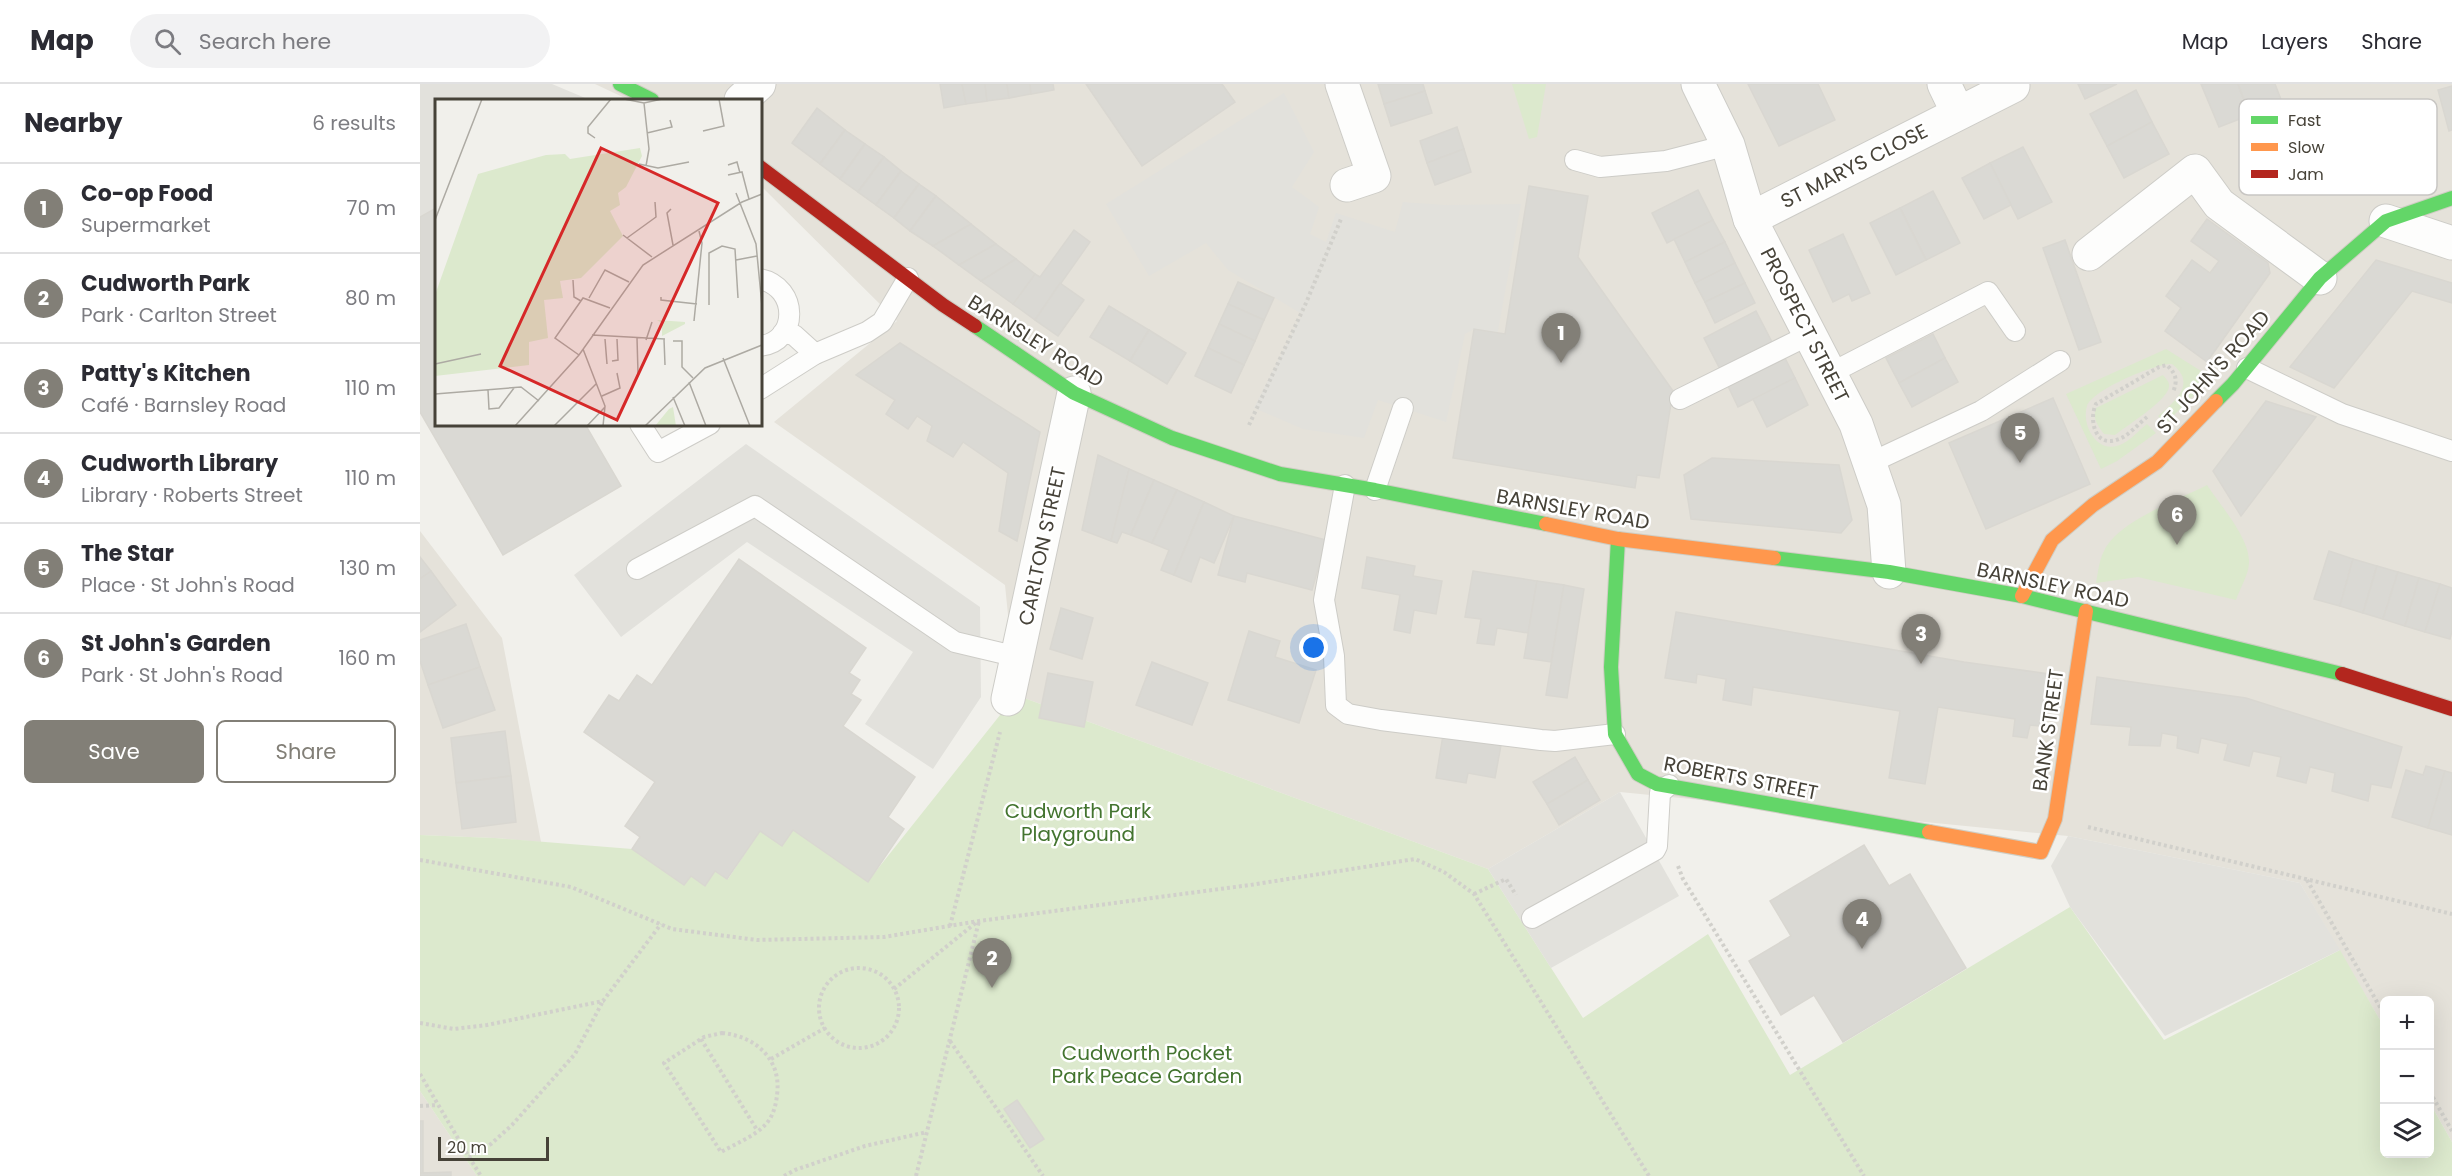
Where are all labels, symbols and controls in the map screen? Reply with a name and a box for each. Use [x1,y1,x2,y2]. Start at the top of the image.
search box [130,14,550,68]
text: Map [30,21,94,60]
icon: search [151,25,184,58]
text: Search here [199,26,331,57]
text: Map [2182,27,2228,56]
text: Layers [2261,27,2328,56]
text: Share [2361,27,2422,56]
inset map [435,99,762,426]
legend [2239,99,2437,195]
text: Nearby [24,105,122,141]
text: 6 results [312,109,396,137]
text: Fast [2288,109,2321,132]
street label: ST MARYS CLOSE [1776,117,1932,215]
text: Slow [2288,136,2325,159]
text: Jam [2288,163,2324,186]
text: Co-op Food [81,178,213,209]
text: 1 [40,194,47,222]
text: 70 m [347,194,396,222]
text: Supermarket [81,211,210,239]
street label: PROSPECT STREET [1754,243,1856,408]
text: Cudworth Park [81,268,250,299]
text: 2 [38,284,49,312]
text: 80 m [345,284,396,312]
street label: BARNSLEY ROAD [963,288,1109,394]
text: Park · Carlton Street [81,301,277,329]
street label: ST JOHN'S ROAD [2150,304,2276,440]
pin: 1 [1542,314,1580,363]
text: Patty's Kitchen [81,358,251,389]
text: 3 [37,374,50,402]
text: 110 m [345,374,396,402]
text: Café · Barnsley Road [81,391,286,419]
pin: 5 [2000,414,2040,463]
text: Cudworth Library [81,448,278,479]
text: 4 [37,464,50,492]
text: 110 m [345,464,396,492]
street label: CARLTON STREET [1011,464,1073,628]
text: Library · Roberts Street [81,481,303,509]
street label: BARNSLEY ROAD [1494,482,1652,536]
pin: 6 [2158,496,2196,545]
text: The Star [81,538,174,569]
text: 5 [37,554,50,582]
text: 130 m [339,554,396,582]
street label: BARNSLEY ROAD [1974,555,2132,615]
text: Place · St John's Road [81,571,295,599]
pin: 3 [1902,614,1940,664]
text: St John's Garden [81,628,271,659]
your location [1299,633,1328,662]
text: 6 [37,644,50,672]
text: 160 m [338,644,396,672]
text: Park · St John's Road [81,661,283,689]
street label: BANK STREET [2026,667,2070,793]
button: Save [24,720,204,783]
button: Share [216,720,396,783]
street label: ROBERTS STREET [1662,749,1821,807]
park label: Cudworth Park Playground [1005,797,1152,848]
pin: 4 [1842,900,1882,949]
pin: 2 [972,938,1012,988]
map controls [2380,996,2434,1158]
button: + [2380,996,2434,1050]
park label: Cudworth Pocket Park Peace Garden [1052,1039,1242,1090]
button: − [2380,1050,2434,1104]
button: layers [2380,1104,2434,1158]
scale bar [438,1134,549,1162]
text: 20 m [447,1136,487,1159]

